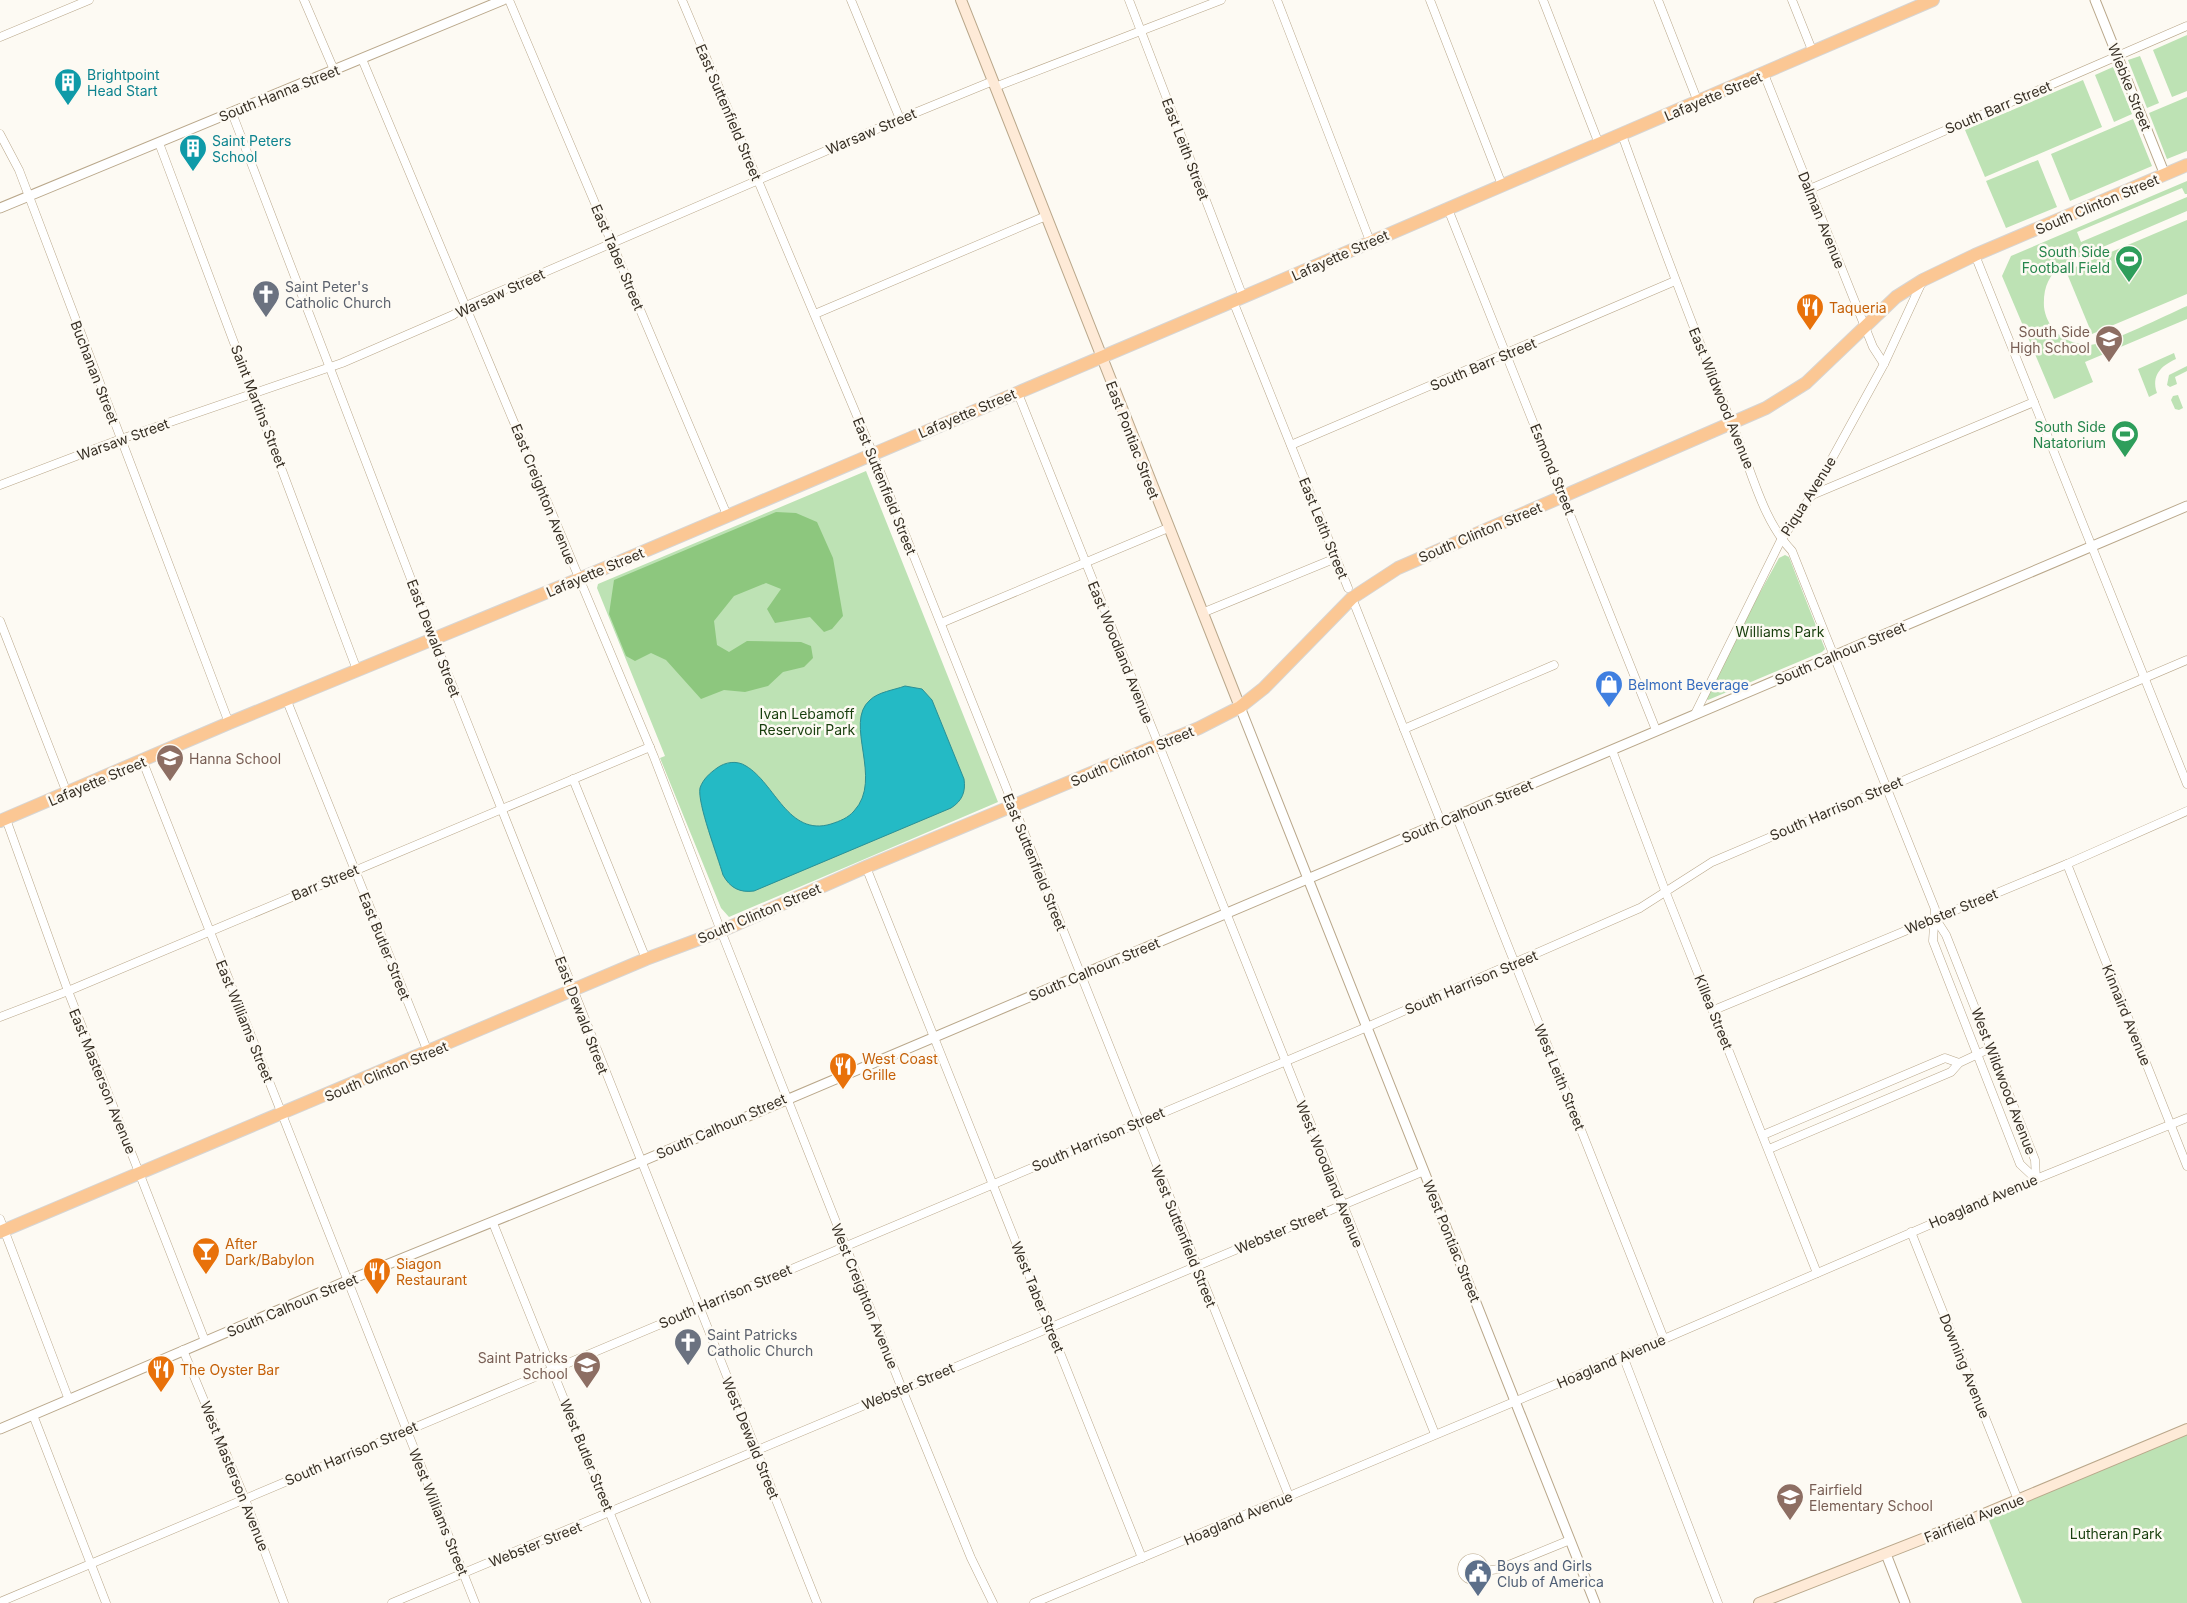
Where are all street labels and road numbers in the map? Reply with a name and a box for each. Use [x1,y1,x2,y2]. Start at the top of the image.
street label: East Suttenfield Street [693,41,766,183]
street label: Wiebke Street [2105,41,2155,134]
street label: South Hanna Street [216,61,342,125]
street label: Lafayette Street [1662,68,1765,124]
street label: South Barr Street [1942,77,2054,137]
street label: East Leith Street [1159,96,1213,203]
street label: Warsaw Street [823,104,919,158]
street label: Dalman Avenue [1795,169,1849,271]
street label: South Clinton Street [2033,170,2162,238]
street label: East Taber Street [588,201,648,313]
street label: Lafayette Street [1289,226,1392,284]
street label: Warsaw Street [453,265,548,321]
street label: Buchanan Street [67,318,123,427]
street label: East Wildwood Avenue [1686,325,1758,471]
street label: South Barr Street [1427,334,1539,394]
street label: Saint Martins Street [228,342,290,470]
street label: East Pontiac Street [1103,379,1163,502]
street label: Lafayette Street [916,385,1019,441]
street label: Warsaw Street [75,414,172,463]
street label: East Suttenfield Street [850,415,921,558]
street label: East Creighton Avenue [508,421,580,567]
street label: Esmond Street [1527,421,1579,517]
street label: Piqua Avenue [1777,453,1839,539]
street label: East Leith Street [1296,475,1352,582]
street label: South Clinton Street [1416,498,1545,566]
street label: Lafayette Street [544,544,647,600]
street label: East Dewald Street [404,577,464,700]
street label: East Woodland Avenue [1085,578,1157,726]
street label: South Calhoun Street [1772,618,1908,688]
street label: South Clinton Street [1068,722,1197,790]
street label: Lafayette Street [46,753,149,809]
street label: South Harrison Street [1767,772,1905,844]
street label: South Calhoun Street [1399,776,1535,846]
street label: East Suttenfield Street [1000,791,1071,934]
street label: Barr Street [289,860,361,904]
street label: South Clinton Street [695,879,824,947]
street label: Webster Street [1902,885,2000,937]
street label: East Butler Street [356,890,414,1003]
street label: South Calhoun Street [1026,934,1162,1004]
street label: South Harrison Street [1402,946,1540,1018]
street label: East Dewald Street [552,954,612,1077]
street label: East Williams Street [213,957,277,1085]
street label: Kinnaird Avenue [2099,962,2155,1068]
street label: Killea Street [1691,972,1737,1052]
street label: West Wildwood Avenue [1968,1005,2040,1157]
street label: East Masterson Avenue [66,1006,140,1156]
street label: West Leith Street [1531,1021,1589,1133]
street label: South Clinton Street [322,1037,451,1105]
street label: South Calhoun Street [653,1089,789,1162]
street label: West Woodland Avenue [1293,1098,1367,1250]
street label: South Harrison Street [1029,1103,1167,1175]
street label: West Suttenfield Street [1148,1163,1220,1310]
street label: Hoagland Avenue [1926,1170,2040,1232]
street label: West Pontiac Street [1420,1178,1484,1305]
street label: Webster Street [1232,1203,1330,1257]
street label: West Creighton Avenue [828,1221,902,1371]
street label: West Taber Street [1008,1239,1068,1355]
street label: South Harrison Street [656,1260,794,1332]
street label: South Calhoun Street [224,1270,360,1340]
street label: Downing Avenue [1936,1311,1994,1421]
street label: Hoagland Avenue [1554,1330,1668,1392]
street label: Webster Street [859,1359,957,1413]
street label: West Dewald Street [719,1375,783,1502]
street label: West Butler Street [557,1396,617,1514]
street label: West Masterson Avenue [197,1399,273,1553]
street label: South Harrison Street [282,1417,420,1489]
street label: West Williams Street [406,1446,472,1578]
street label: Hoagland Avenue [1181,1487,1295,1549]
street label: Fairfield Avenue [1921,1490,2027,1546]
street label: Webster Street [486,1518,584,1570]

